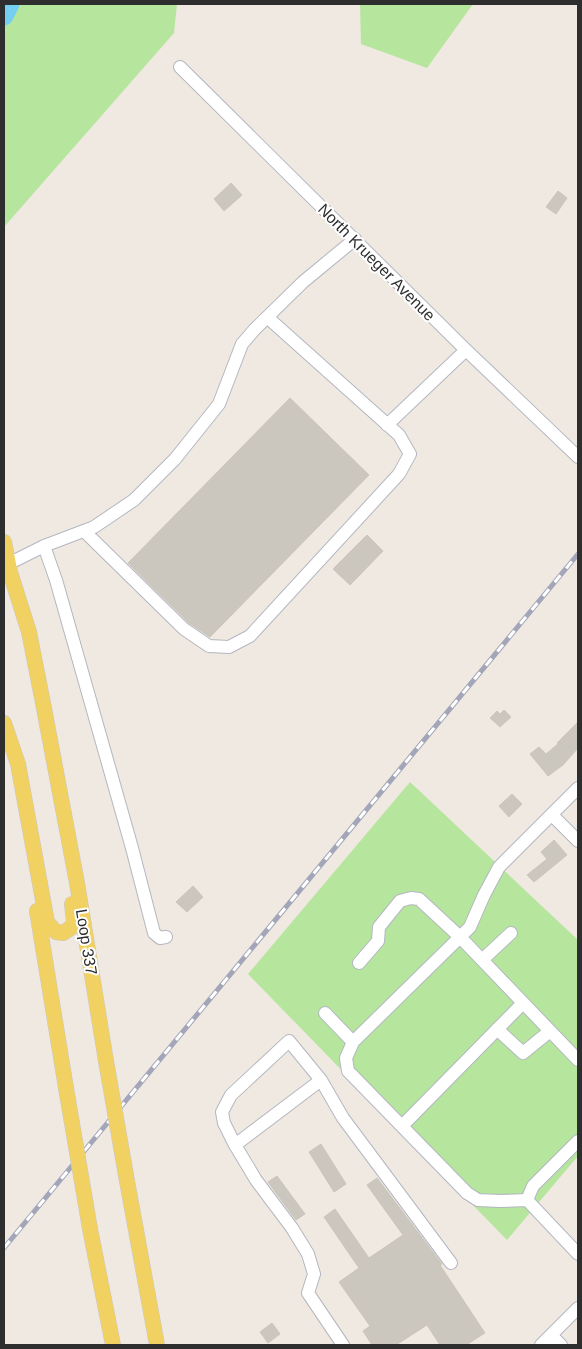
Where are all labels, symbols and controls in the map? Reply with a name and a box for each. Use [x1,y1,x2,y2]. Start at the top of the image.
street label: North Krueger Avenue [315,200,439,324]
street label: Loop 337 [73,908,100,976]

